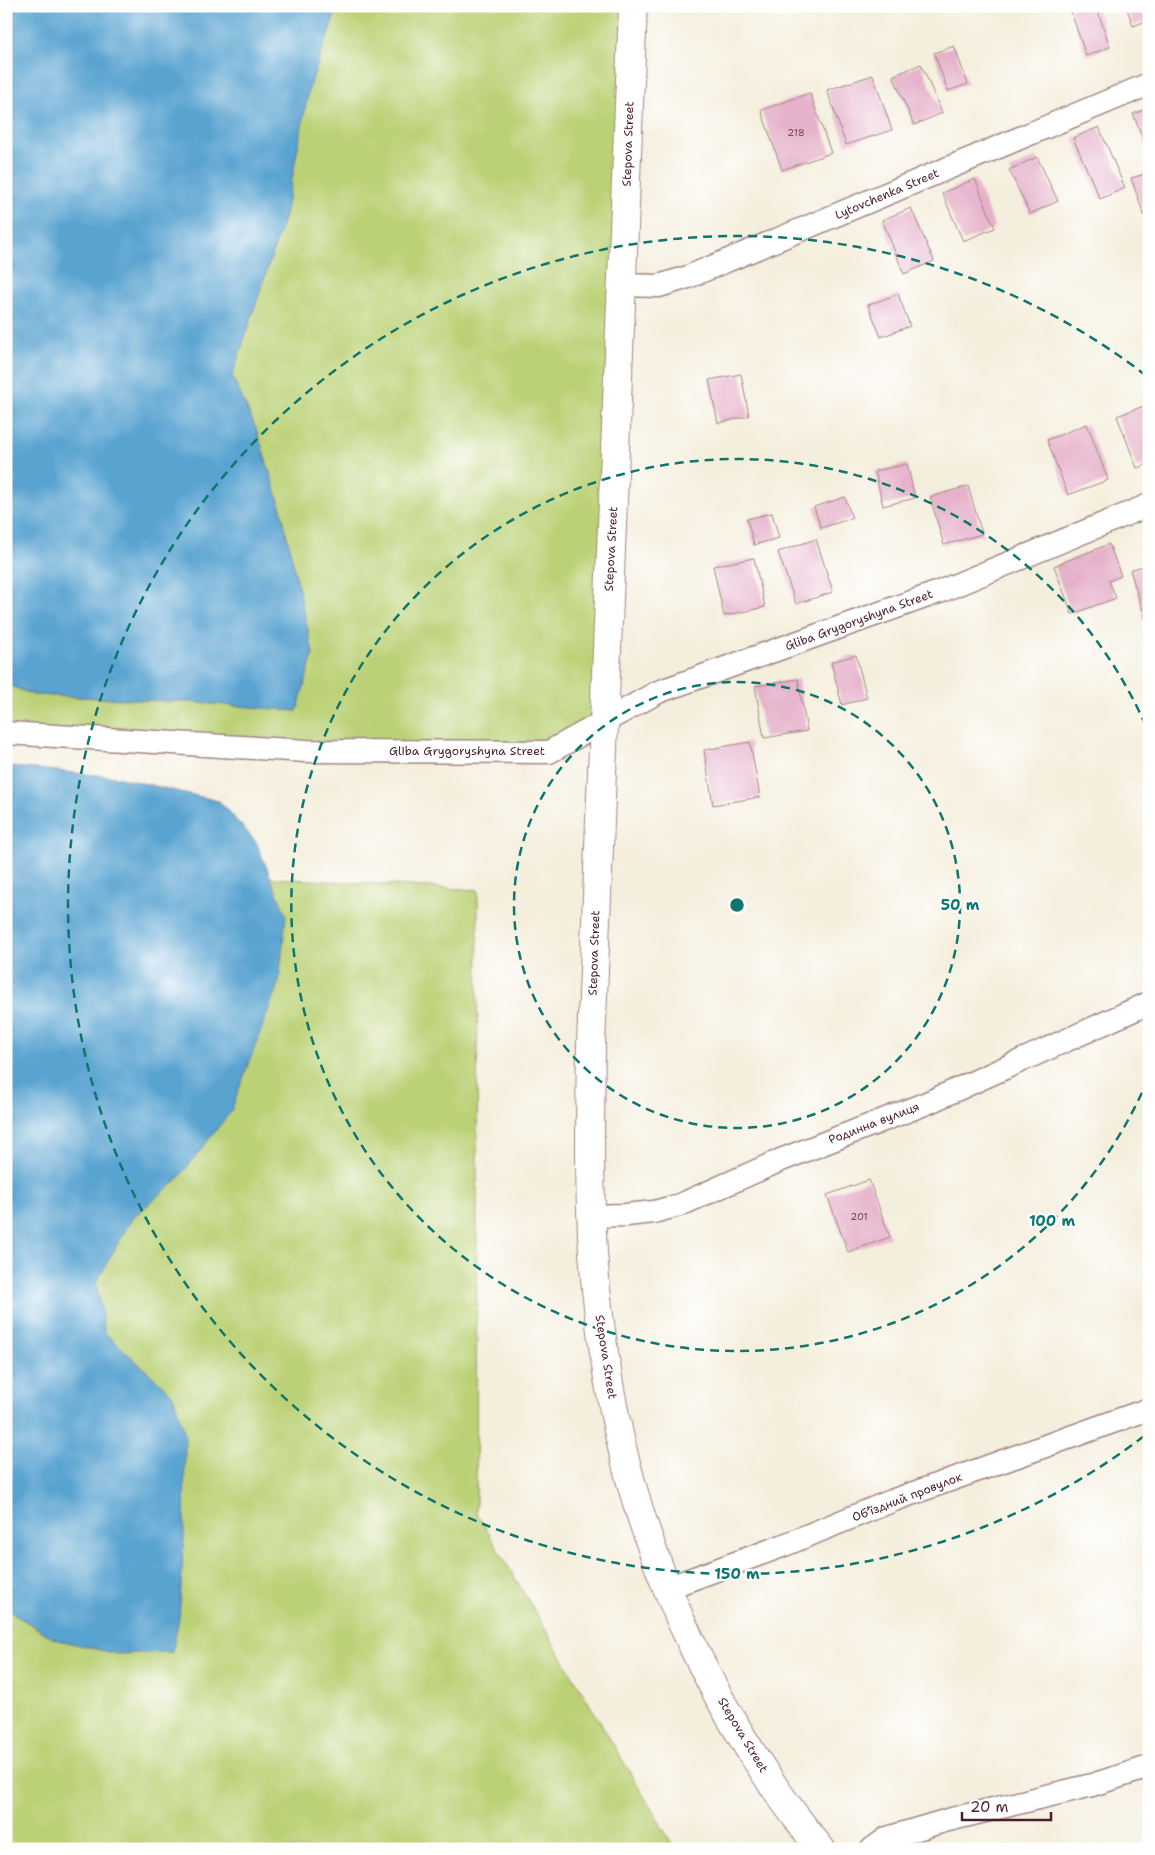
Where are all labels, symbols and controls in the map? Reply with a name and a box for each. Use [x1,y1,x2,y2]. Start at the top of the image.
street label: Stepova Street [619,101,637,187]
house number: 218 [787,126,805,139]
street label: Lytovchenka Street [832,165,942,223]
street label: Stepova Street [601,506,621,592]
street label: Gliba Grygoryshyna Street [783,586,935,654]
street label: Gliba Grygoryshyna Street [389,743,545,759]
text: 50 m [941,895,980,915]
centre of rings [728,896,746,914]
street label: Stepova Street [585,910,603,996]
street label: Родинна вулиця [826,1098,922,1148]
house number: 201 [850,1210,868,1223]
text: 100 m [1029,1211,1075,1231]
street label: Stepova Street [591,1314,621,1400]
street label: Обʼїздний провулок [850,1468,965,1525]
text: 150 m [714,1564,760,1584]
street label: Stepova Street [714,1694,772,1776]
scale bar [962,1790,1051,1822]
text: 20 m [970,1797,1009,1817]

